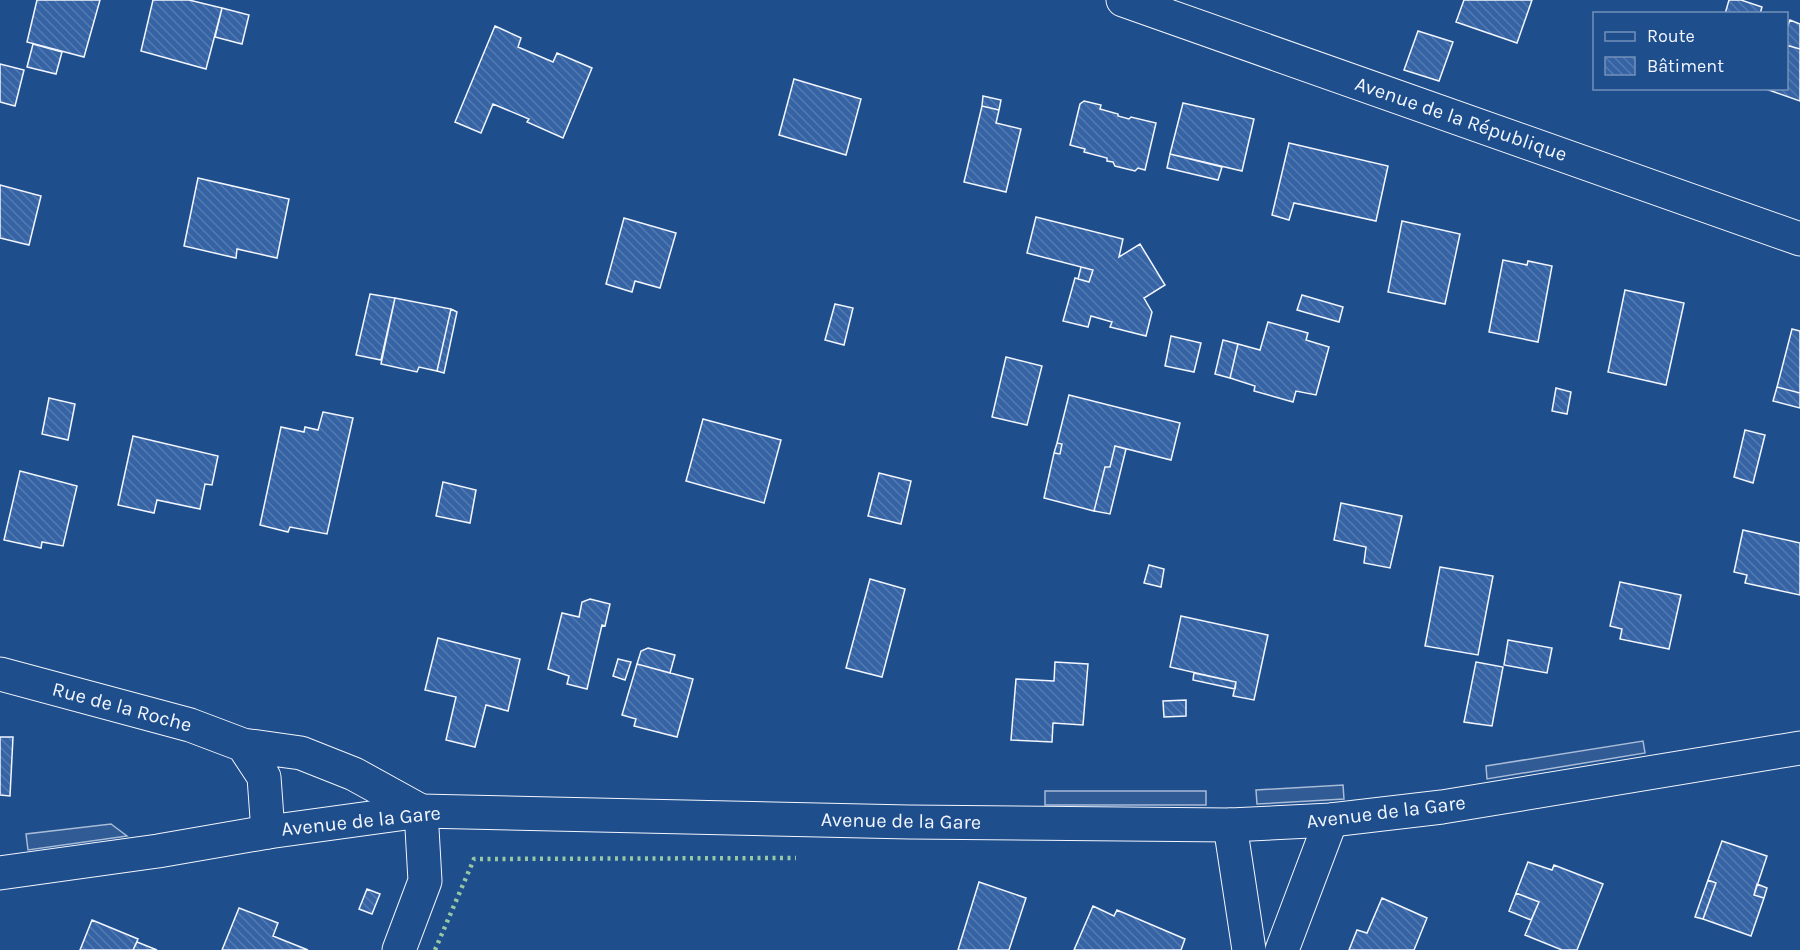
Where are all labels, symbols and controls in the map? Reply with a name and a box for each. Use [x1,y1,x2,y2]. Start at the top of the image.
legend [1593,12,1788,90]
text: Route [1647,25,1695,47]
text: Bâtiment [1647,55,1724,77]
street label: Avenue de la République [1352,72,1570,166]
street label: Rue de la Roche [50,677,194,737]
street label: Avenue de la Gare [1305,791,1467,833]
street label: Avenue de la Gare [280,801,442,841]
street label: Avenue de la Gare [821,808,981,834]

